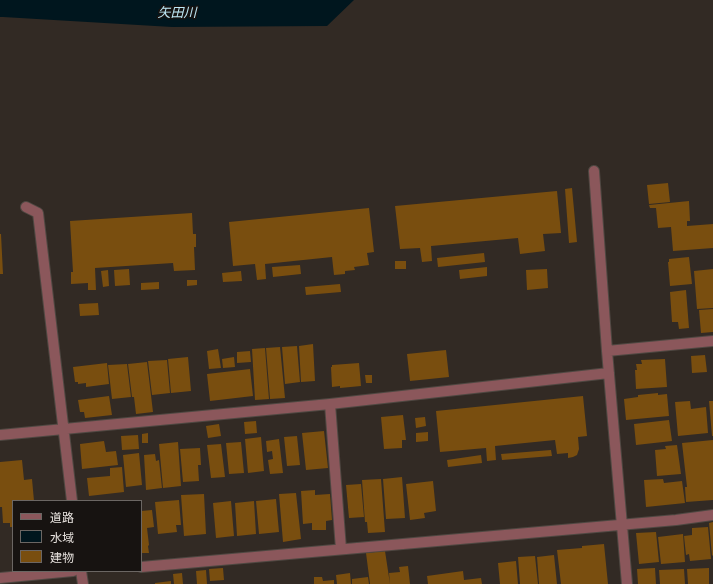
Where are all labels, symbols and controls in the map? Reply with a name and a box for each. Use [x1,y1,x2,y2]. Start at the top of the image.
water label: 矢田川 [158,5,196,21]
legend [12,500,142,572]
text: 道路 [50,511,74,525]
text: 水域 [50,531,74,545]
text: 建物 [50,551,74,565]

